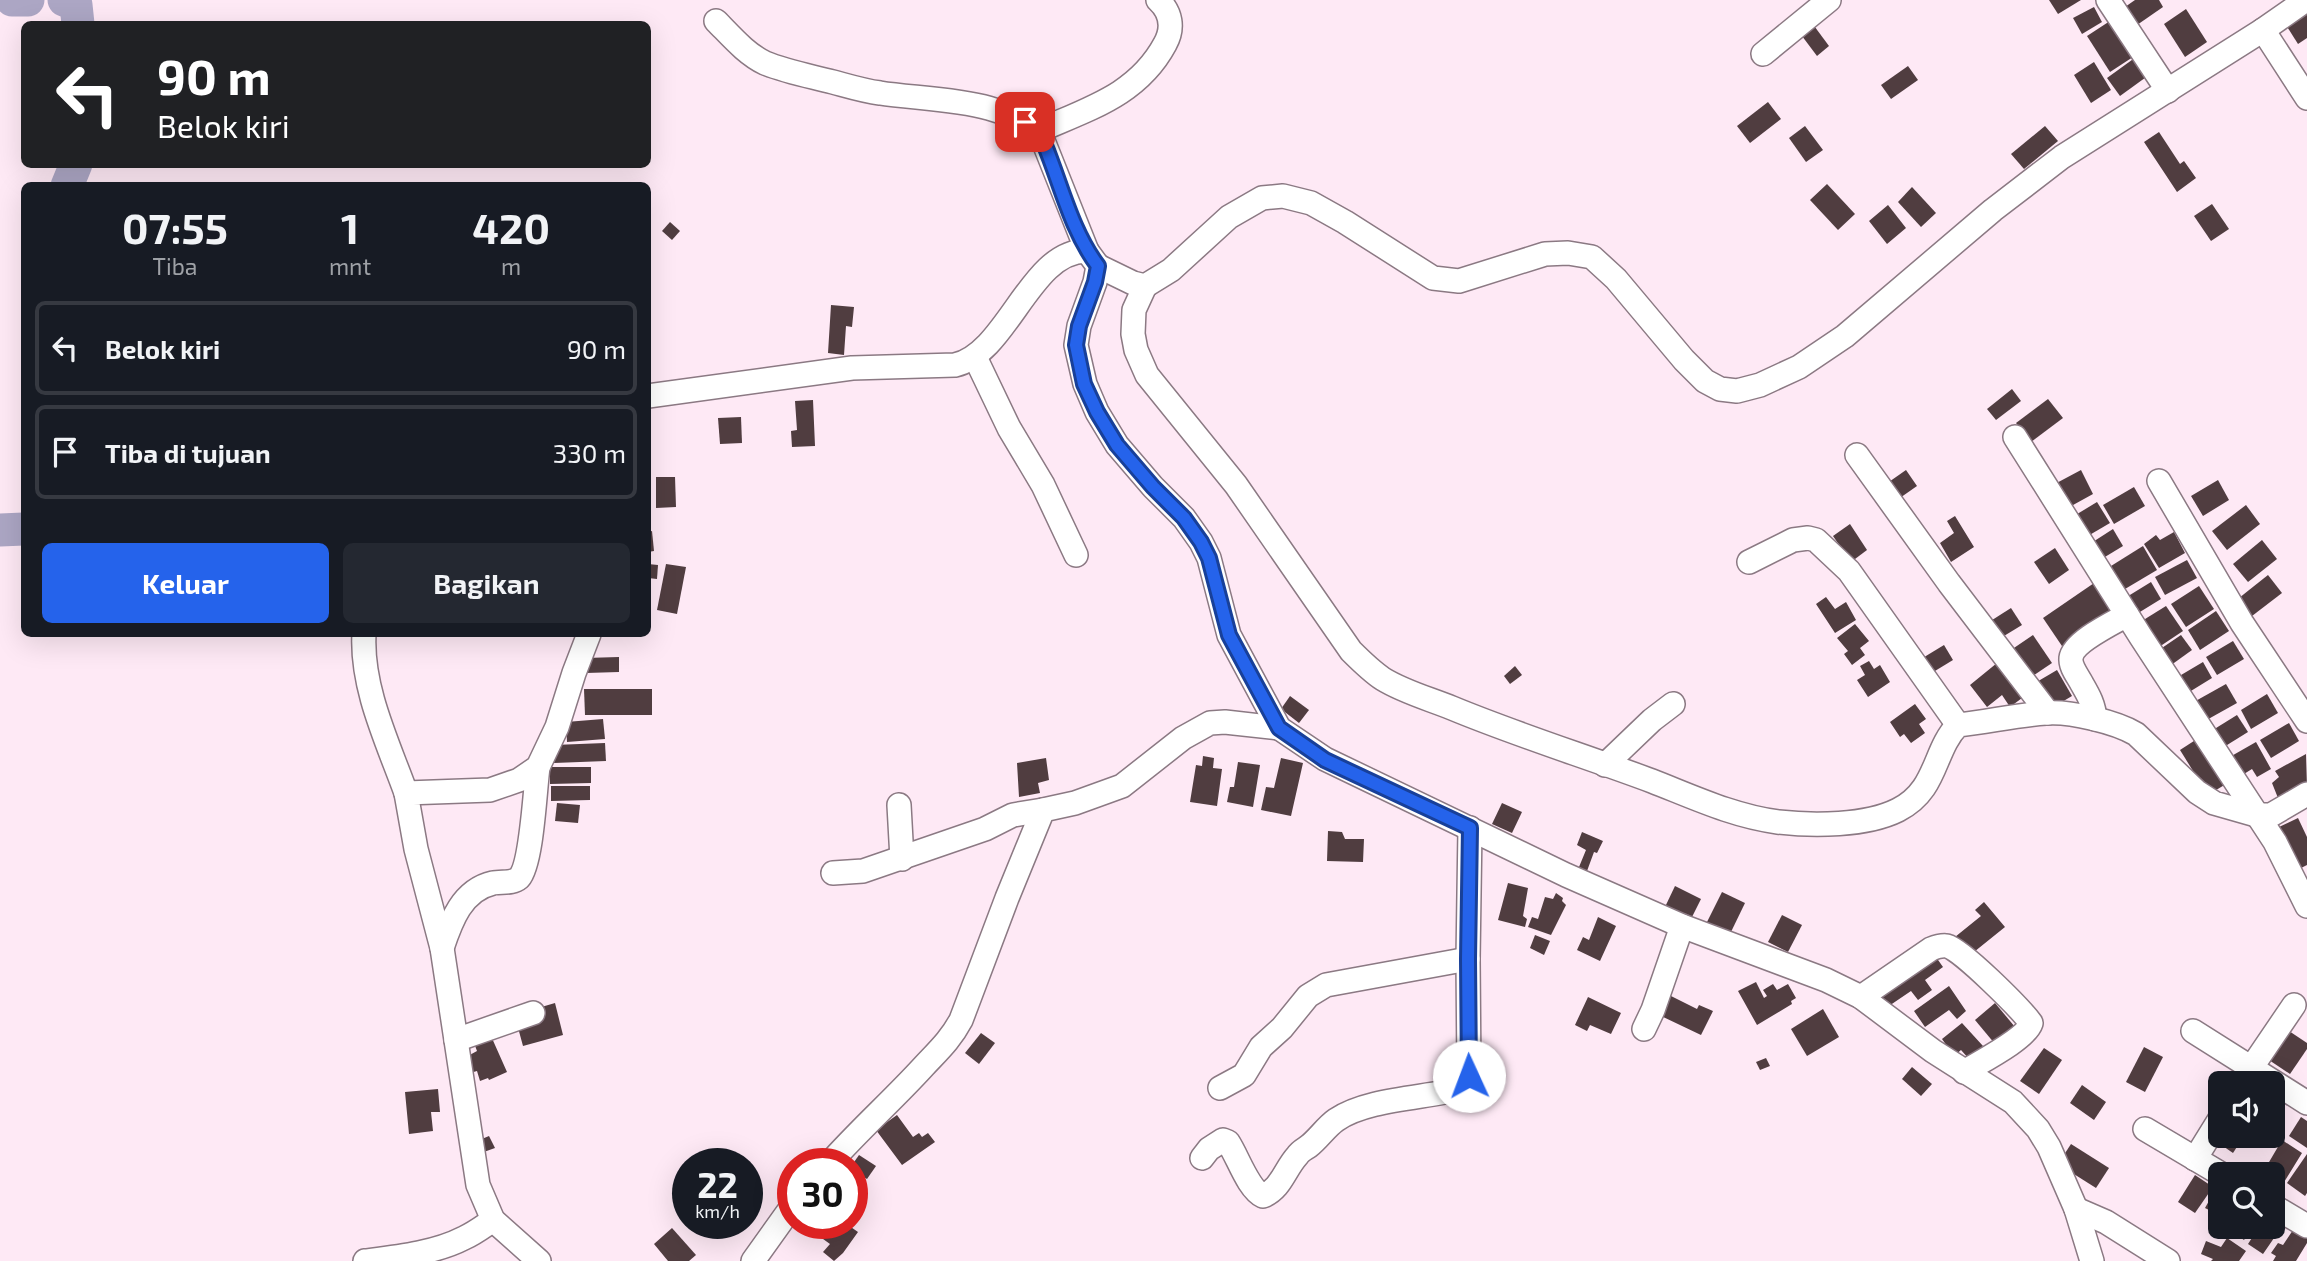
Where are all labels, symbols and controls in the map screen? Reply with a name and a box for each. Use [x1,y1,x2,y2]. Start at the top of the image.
text: 90 m [157,46,271,105]
icon: left [42,49,133,140]
pin [995,92,1055,152]
icon: arrive [1006,103,1044,141]
text: Belok kiri [157,106,290,144]
text: 07:55 [122,202,228,252]
text: 1 [341,202,359,252]
text: 420 [472,202,550,252]
text: Tiba [153,252,197,280]
text: mnt [329,252,371,280]
text: m [501,252,521,280]
icon: left [46,329,84,367]
text: Belok kiri [105,333,220,364]
text: 90 m [567,333,626,364]
icon: arrive [46,433,84,471]
text: Tiba di tujuan [105,437,271,468]
text: 330 m [553,437,626,468]
button: Keluar [42,543,329,623]
button: Bagikan [343,543,630,623]
position arrow [1432,1039,1506,1113]
map controls [2208,1071,2285,1239]
button: sound [2208,1071,2285,1148]
speed limit sign: 30 [777,1148,868,1239]
button: search [2208,1162,2285,1239]
text: 22 [697,1163,738,1205]
text: km/h [695,1200,740,1222]

